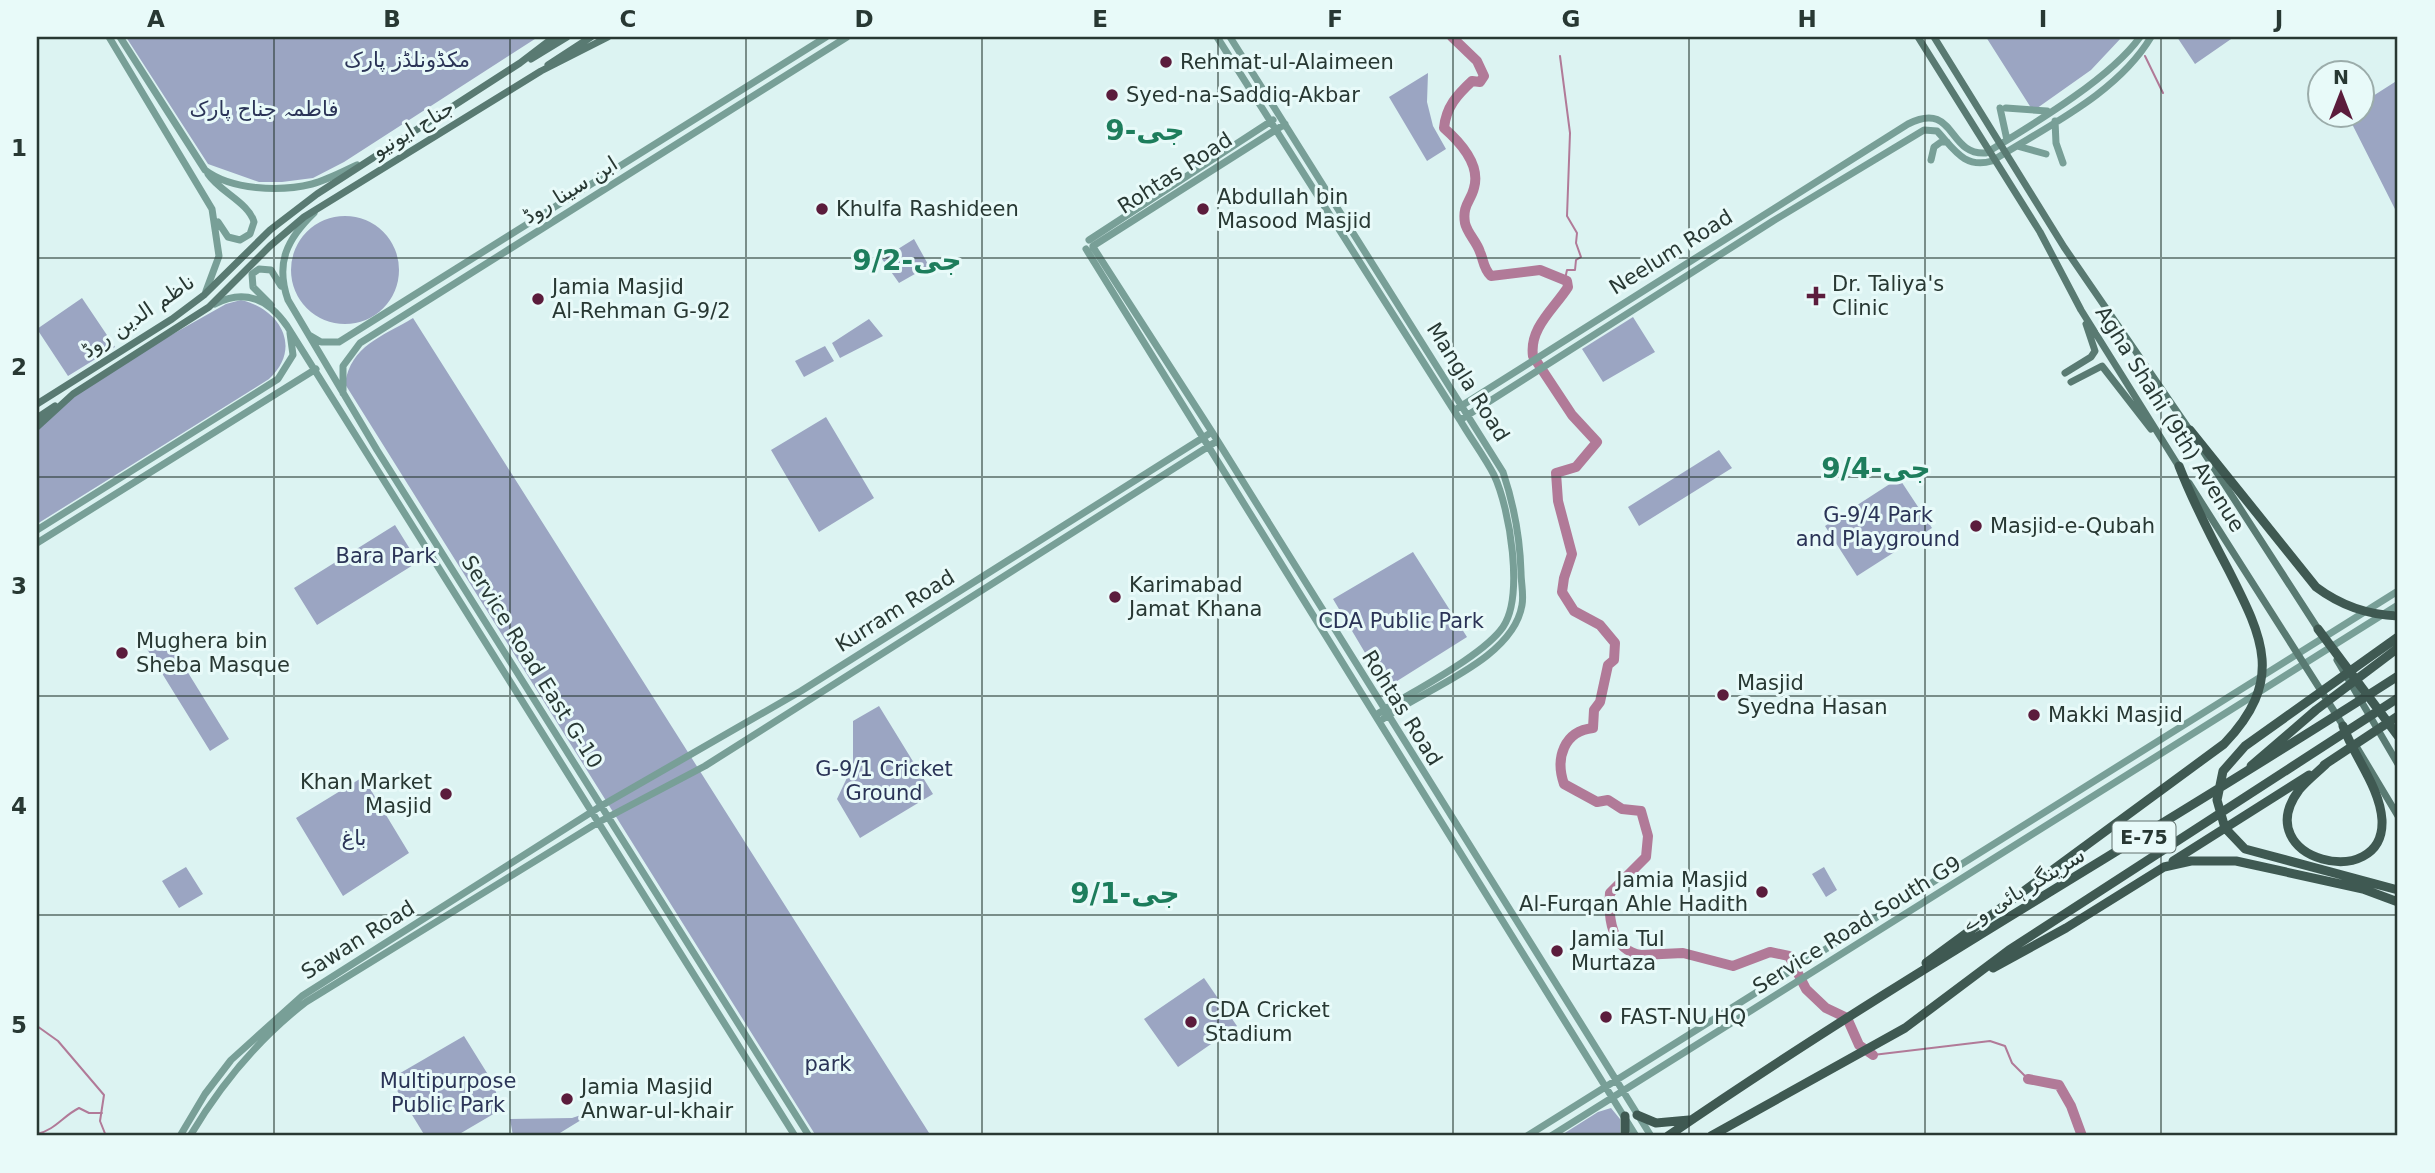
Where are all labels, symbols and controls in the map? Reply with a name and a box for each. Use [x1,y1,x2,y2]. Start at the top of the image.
text: A [147,6,165,32]
text: B [383,6,401,32]
text: C [620,6,636,32]
text: D [854,6,874,32]
text: E [1092,6,1108,32]
text: F [1327,6,1343,32]
text: G [1562,6,1580,32]
text: H [1797,6,1817,32]
text: I [2039,6,2047,32]
text: J [2273,6,2283,32]
park label: مکڈونلڈز پارک [344,48,470,72]
place label: Rehmat-ul-Alaimeen [1180,50,1394,74]
marker: Rehmat-ul-Alaimeen [1158,54,1174,70]
north arrow [2306,60,2376,130]
text: N [2333,66,2349,88]
place label: Syed-na-Saddiq-Akbar [1126,83,1360,107]
marker: Syed-na-Saddiq-Akbar [1104,87,1120,103]
street label: جناح ایونیو [367,95,458,163]
park label: فاطمہ جناح پارک [190,97,338,121]
district label: جی-9 [1105,114,1185,147]
street label: Rohtas Road [1113,127,1237,219]
text: 1 [11,135,27,161]
street label: ابن سینا روڈ [518,151,622,229]
place label: Abdullah bin Masood Masjid [1217,185,1372,233]
place label: Khulfa Rashideen [836,197,1019,221]
marker: Khulfa Rashideen [814,201,830,217]
marker: Abdullah bin Masood Masjid [1195,201,1211,217]
street label: Neelum Road [1605,205,1737,299]
district label: جی-9/2 [852,244,962,277]
street label: ناظم الدین روڈ [77,269,200,363]
place label: Dr. Taliya's Clinic [1832,272,1944,320]
place label: Jamia Masjid Al-Rehman G-9/2 [550,275,731,323]
marker: Dr. Taliya's Clinic [1806,286,1826,306]
marker: Jamia Masjid Al-Rehman G-9/2 [530,291,546,307]
street label: Agha Shahi (9th) Avenue [2090,302,2250,536]
street label: Mangla Road [1422,318,1514,446]
text: 2 [11,354,27,380]
district label: جی-9/4 [1821,452,1931,485]
park label: G-9/4 Park and Playground [1796,503,1960,551]
place label: Masjid-e-Qubah [1990,514,2155,538]
marker: Masjid-e-Qubah [1968,518,1984,534]
park label: Bara Park [336,544,437,568]
street label: Service Road East G-10 [457,551,607,773]
street label: Kurram Road [831,565,959,657]
text: 3 [11,573,27,599]
place label: Karimabad Jamat Khana [1127,573,1262,621]
marker: Karimabad Jamat Khana [1107,589,1123,605]
park label: CDA Public Park [1318,609,1485,633]
place label: Mughera bin Sheba Masque [136,629,290,677]
marker: Mughera bin Sheba Masque [114,645,130,661]
street label: Rohtas Road [1357,646,1447,770]
place label: Masjid Syedna Hasan [1737,671,1888,719]
marker: Masjid Syedna Hasan [1715,687,1731,703]
place label: Makki Masjid [2048,703,2183,727]
marker: Makki Masjid [2026,707,2042,723]
park label: G-9/1 Cricket Ground [815,757,953,805]
place label: Khan Market Masjid [300,770,432,818]
marker: Khan Market Masjid [438,786,454,802]
text: 4 [11,793,27,819]
road number: E-75 [2112,822,2176,852]
park label: باغ [342,826,366,850]
street label: سرینگر ہائی وے [1957,843,2089,935]
street label: Service Road South G9 [1748,851,1966,999]
place label: Jamia Masjid Al-Furqan Ahle Hadith [1519,868,1748,916]
district label: جی-9/1 [1070,877,1180,910]
marker: Jamia Masjid Al-Furqan Ahle Hadith [1754,884,1770,900]
street label: Sawan Road [297,896,419,984]
place label: Jamia Tul Murtaza [1569,927,1665,975]
marker: Jamia Tul Murtaza [1549,943,1565,959]
place label: CDA Cricket Stadium [1205,998,1330,1046]
place label: FAST-NU HQ [1620,1005,1746,1029]
marker: FAST-NU HQ [1598,1009,1614,1025]
text: 5 [11,1012,27,1038]
marker: CDA Cricket Stadium [1183,1014,1199,1030]
park label: park [805,1052,852,1076]
park label: Multipurpose Public Park [380,1069,516,1117]
place label: Jamia Masjid Anwar-ul-khair [579,1075,733,1123]
marker: Jamia Masjid Anwar-ul-khair [559,1091,575,1107]

